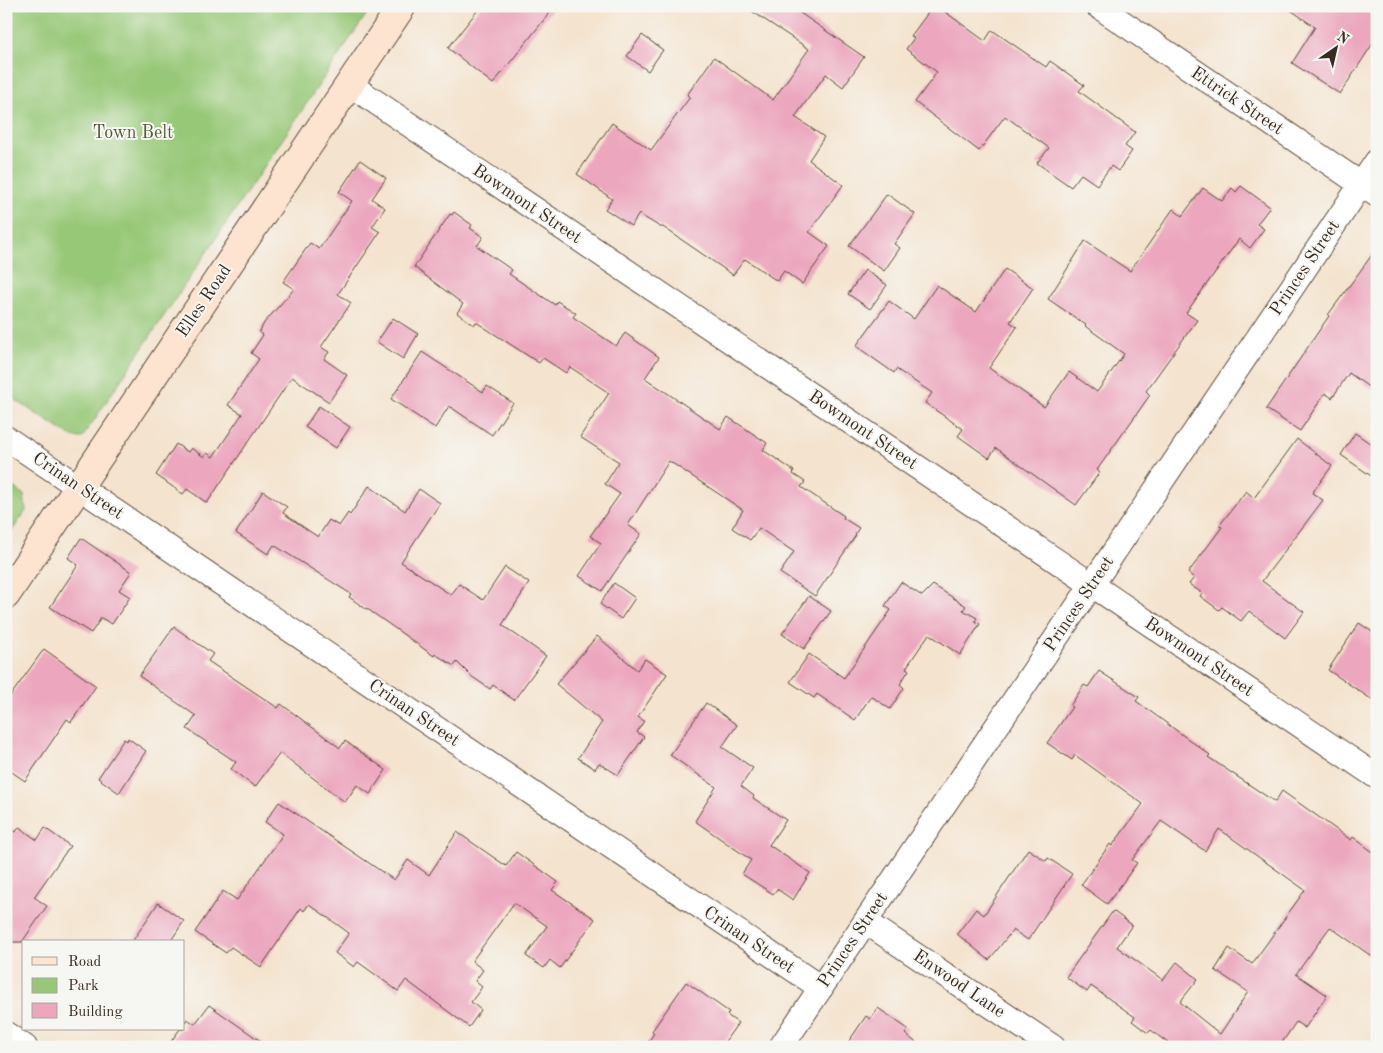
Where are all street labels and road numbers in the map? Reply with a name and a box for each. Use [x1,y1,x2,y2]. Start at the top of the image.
street label: Ettrick Street [1188,64,1286,138]
street label: Bowmont Street [469,161,585,247]
street label: Princes Street [1267,217,1343,319]
street label: Elles Road [173,261,235,341]
street label: Bowmont Street [805,387,921,473]
street label: Crinan Street [29,449,127,523]
street label: Princes Street [1041,553,1117,655]
street label: Bowmont Street [1141,614,1257,700]
street label: Crinan Street [365,676,463,750]
street label: Princes Street [815,889,891,991]
street label: Crinan Street [700,903,798,977]
street label: Enwood Lane [910,947,1008,1021]

